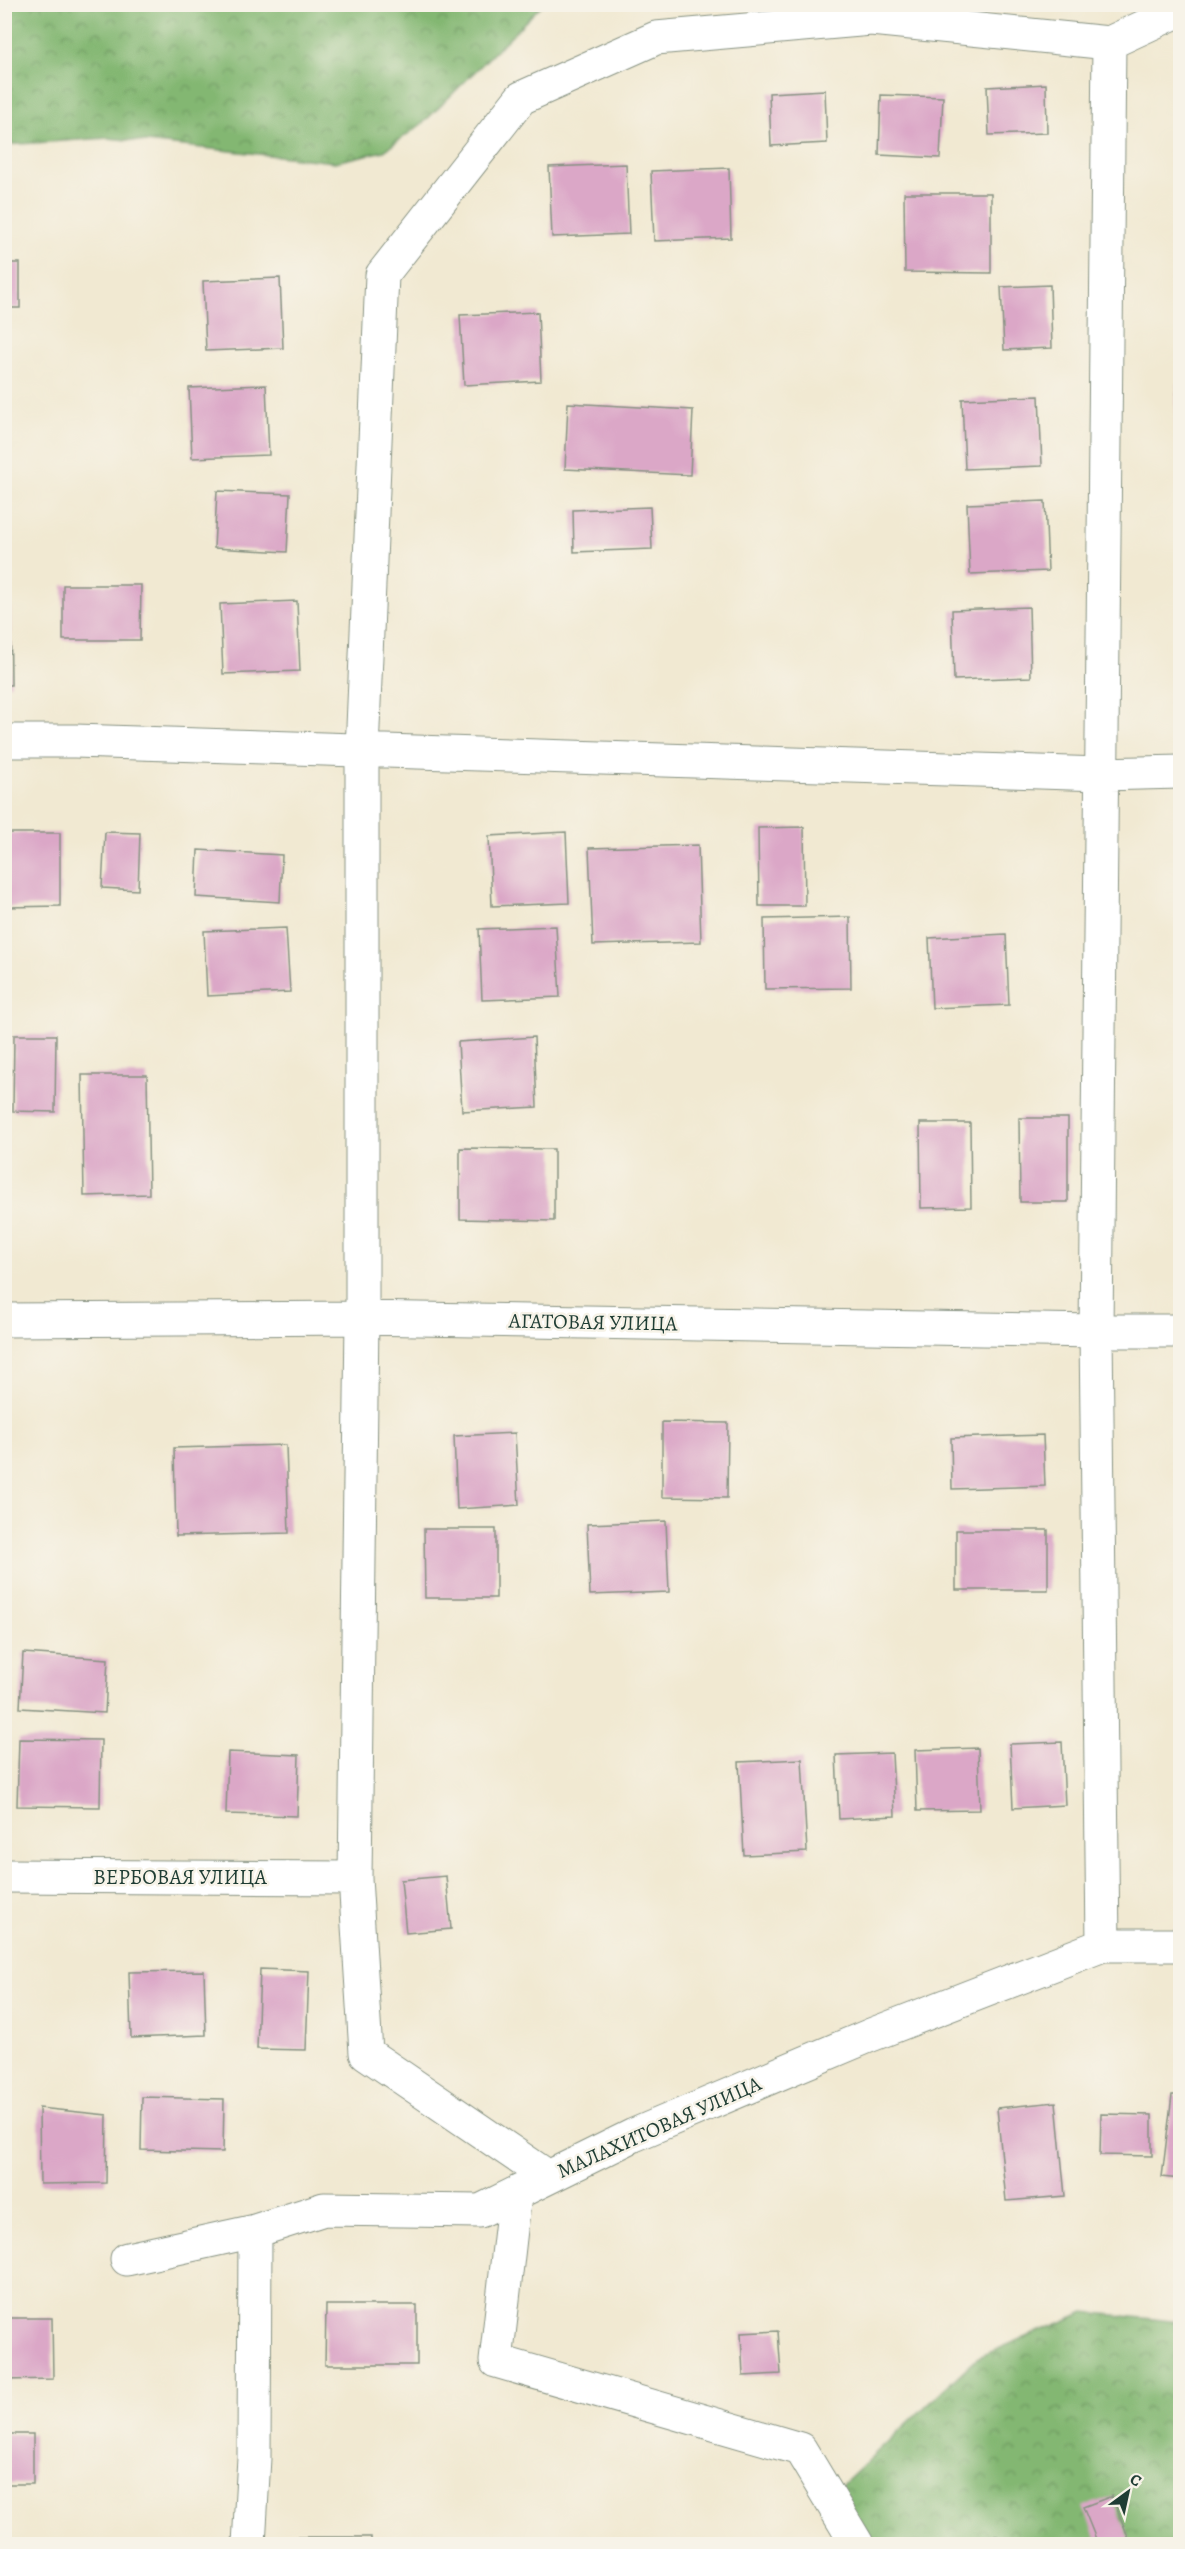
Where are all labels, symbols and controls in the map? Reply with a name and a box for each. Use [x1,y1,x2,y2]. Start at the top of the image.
street label: АГАТОВАЯ УЛИЦА [507,1307,678,1337]
street label: ВЕРБОВАЯ УЛИЦА [93,1863,267,1891]
street label: МАЛАХИТОВАЯ УЛИЦА [553,2069,766,2185]
north arrow [1098,2462,1158,2522]
text: С [1125,2468,1146,2492]

